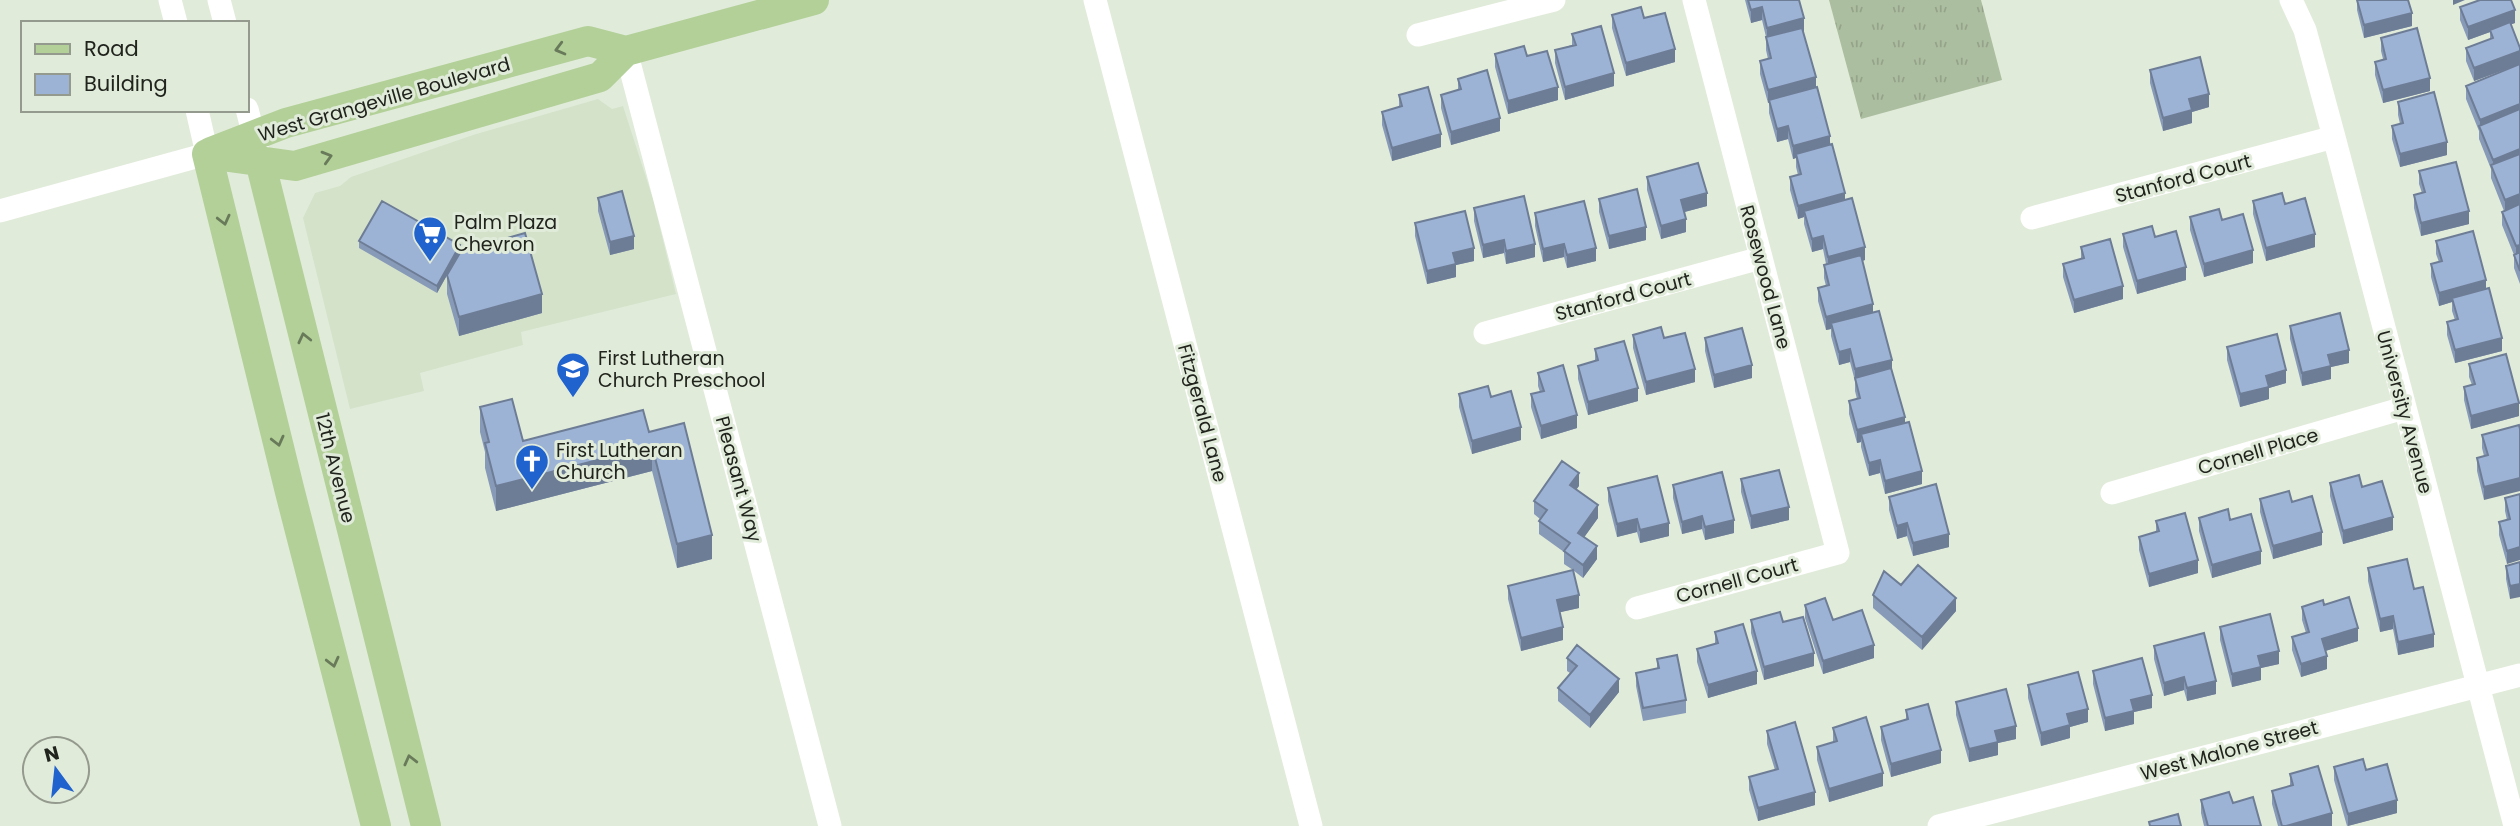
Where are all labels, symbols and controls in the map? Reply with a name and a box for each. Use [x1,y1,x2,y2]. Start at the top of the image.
legend [21,21,248,112]
text: Road [84,34,139,63]
one-way arrow [554,41,566,55]
street label: West Grangeville Boulevard [255,51,513,148]
text: Building [84,69,168,98]
street label: Stanford Court [2112,147,2254,210]
one-way arrow [321,150,333,165]
street label: Rosewood Lane [1733,202,1798,352]
place label: Palm Plaza Chevron [454,209,557,258]
one-way arrow [216,214,230,226]
supermarket icon: Palm Plaza Chevron [411,214,449,263]
street label: Stanford Court [1552,265,1694,328]
street label: University Avenue [2370,328,2439,497]
one-way arrow [297,332,312,344]
street label: Fitzgerald Lane [1171,341,1234,485]
place label: First Lutheran Church Preschool [598,345,765,394]
school or university icon: First Lutheran Church Preschool [554,350,592,399]
street label: 12th Avenue [309,410,362,526]
street label: Pleasant Way [709,413,768,545]
street label: Cornell Place [2195,421,2322,482]
one-way arrow [270,435,284,447]
place label: First Lutheran Church [556,437,683,486]
church icon: First Lutheran Church [513,442,551,491]
street label: Cornell Court [1673,551,1801,610]
one-way arrow [325,655,339,667]
street label: West Malone Street [2137,714,2321,787]
north arrow [21,735,91,805]
text: N [41,739,62,769]
one-way arrow [404,754,418,766]

